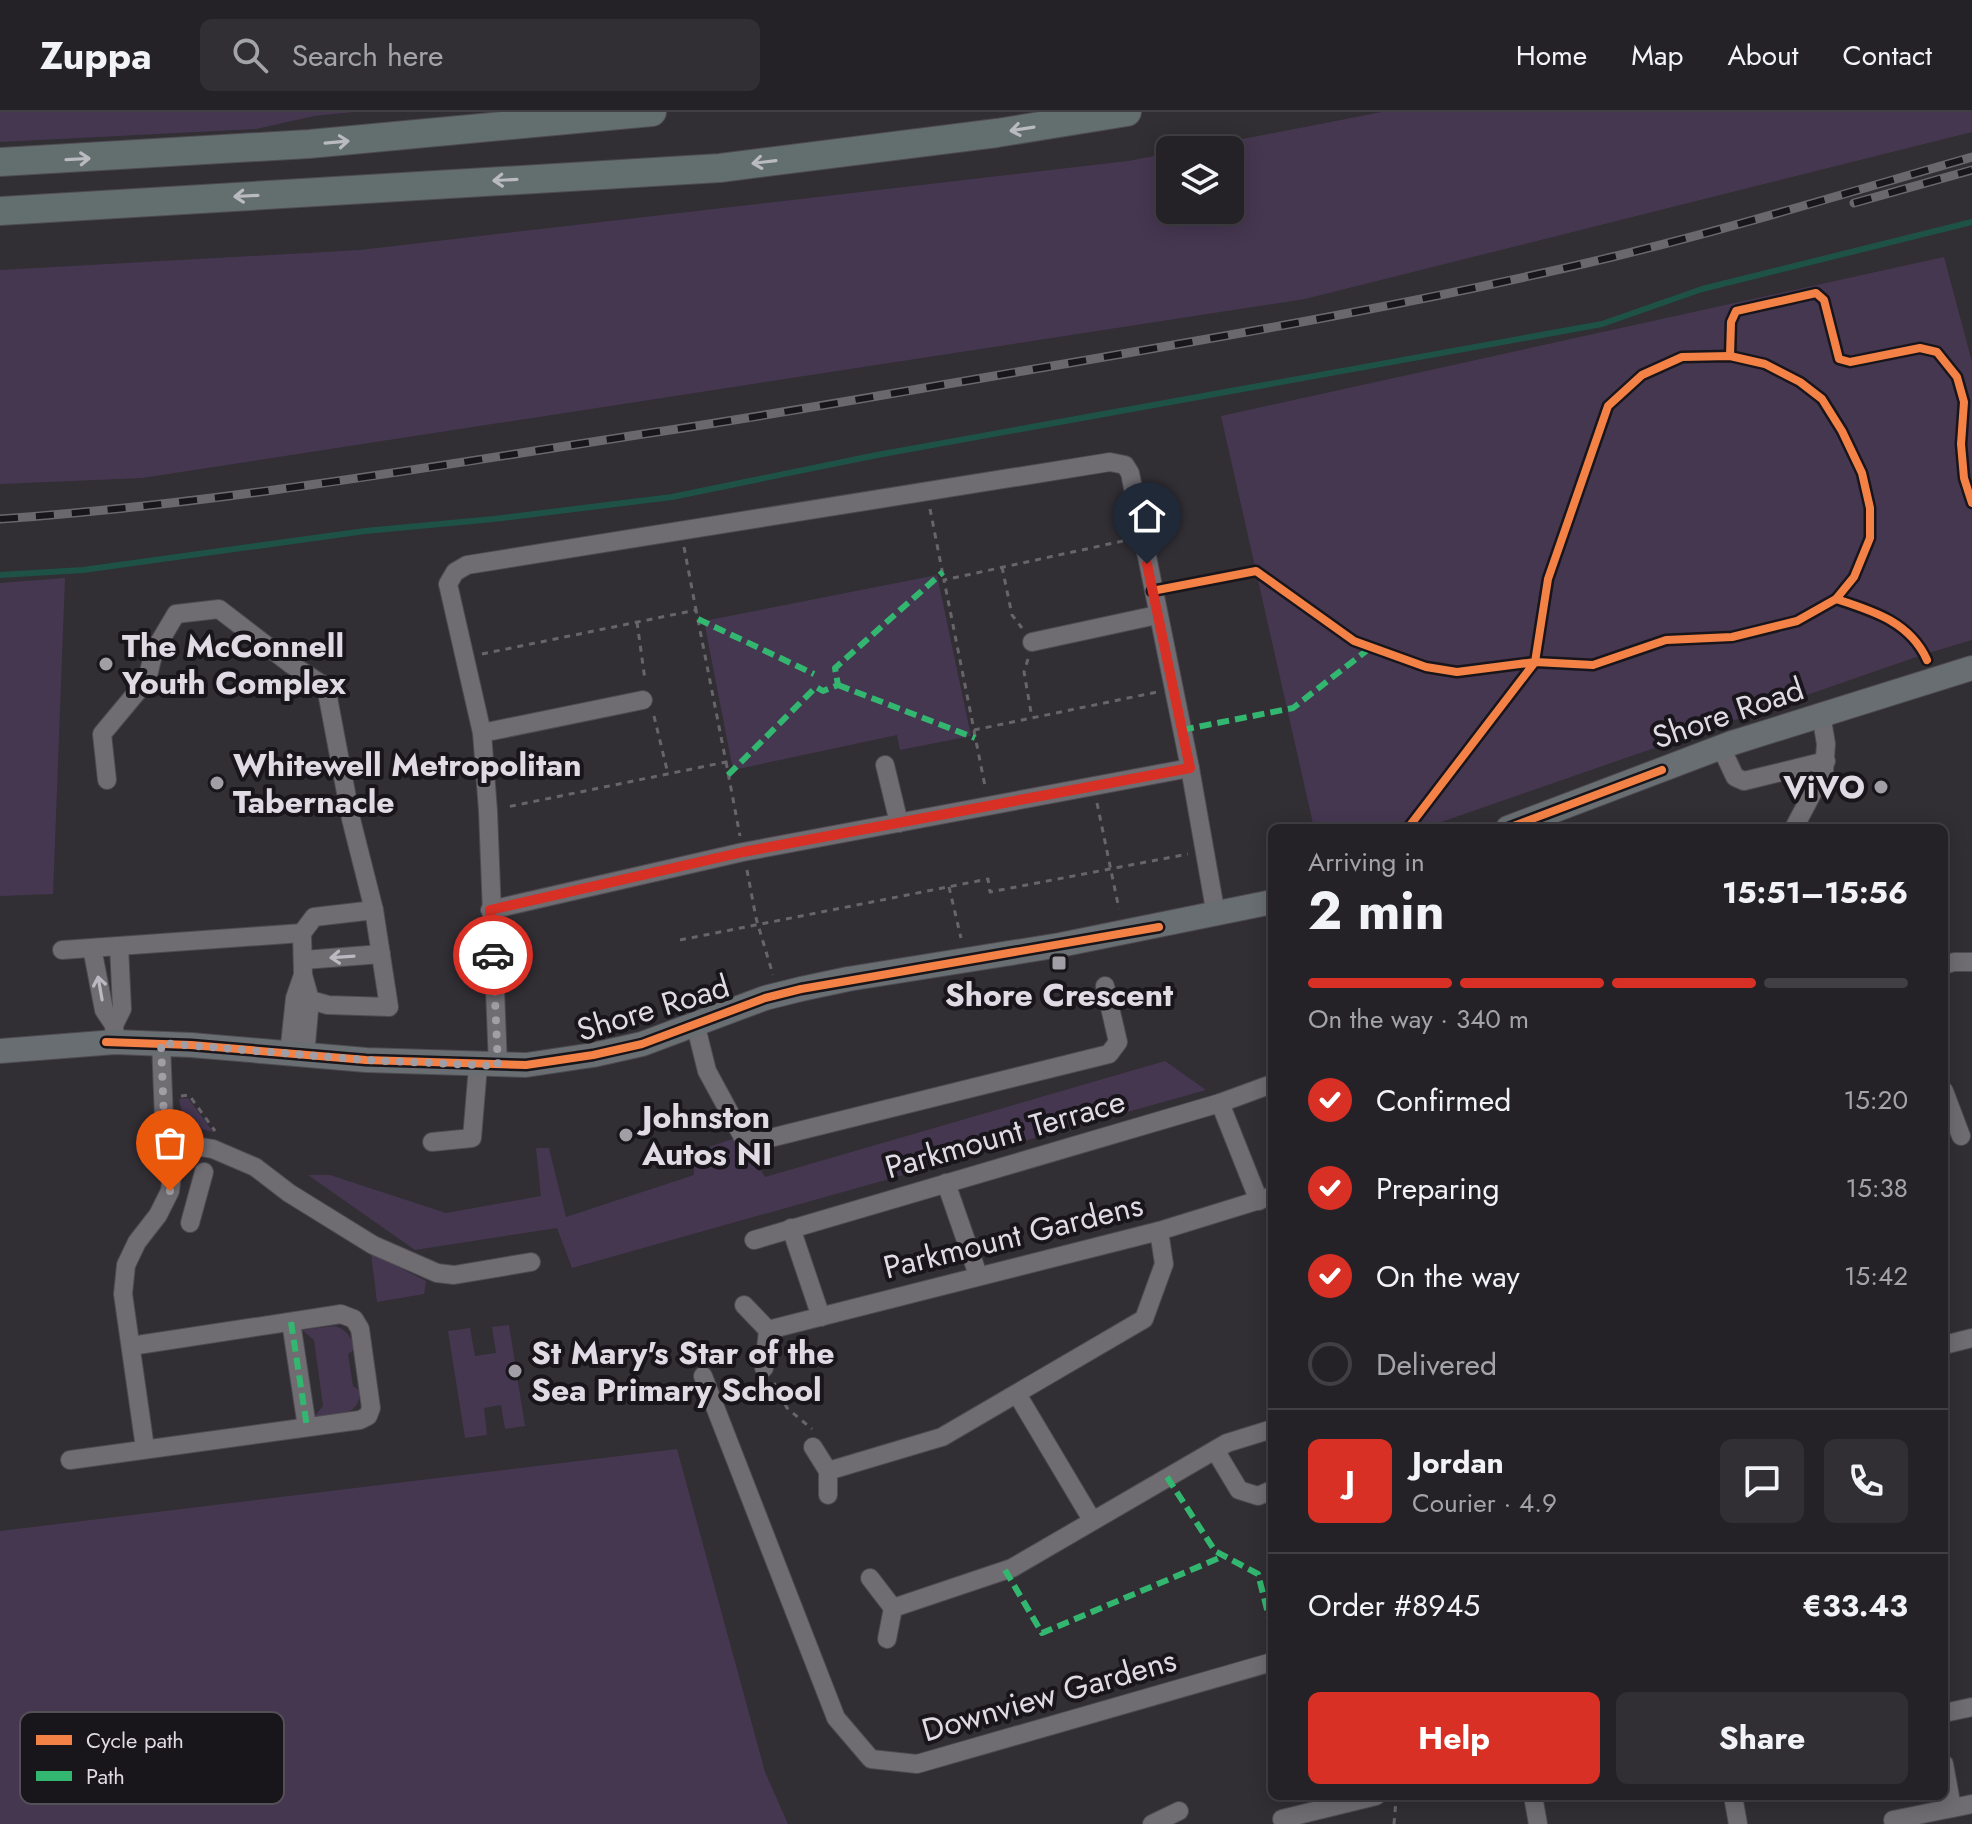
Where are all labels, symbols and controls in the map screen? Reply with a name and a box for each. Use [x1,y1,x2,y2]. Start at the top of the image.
search box [200,19,760,91]
text: Zuppa [40,28,152,83]
icon: search [228,33,272,77]
text: Search here [292,34,443,77]
text: Home [1516,35,1587,76]
text: Map [1631,35,1683,76]
text: About [1727,35,1799,76]
text: Contact [1843,35,1932,76]
one-way arrow [1010,122,1035,137]
one-way arrow [323,134,350,149]
map controls [1156,136,1244,224]
button: layers [1156,136,1244,224]
one-way arrow [64,151,91,166]
one-way arrow [752,155,777,170]
one-way arrow [492,173,519,188]
one-way arrow [233,189,260,204]
pin [1113,482,1181,564]
icon: home [1125,494,1169,538]
place label: The McConnell Youth Complex [121,623,347,706]
marker: The McConnell Youth Complex [97,655,115,673]
street label: Shore Road [1646,666,1810,760]
place label: Whitewell Metropolitan Tabernacle [233,742,582,825]
place label: ViVO [1782,764,1865,810]
marker: Whitewell Metropolitan Tabernacle [208,774,226,792]
marker: ViVO [1872,778,1890,796]
text: Arriving in [1308,843,1425,881]
text: 15:51–15:56 [1722,871,1908,914]
text: 2 min [1308,873,1445,949]
courier [453,915,533,995]
icon: car [471,933,515,977]
one-way arrow [329,950,356,965]
marker: Shore Crescent [1050,954,1068,972]
street label: Shore Road [571,963,735,1053]
place label: Shore Crescent [945,972,1174,1018]
one-way arrow [92,976,107,1001]
text: On the way · 340 m [1308,1000,1529,1038]
street label: Parkmount Terrace [880,1078,1130,1190]
icon: check [1308,1078,1352,1122]
text: Confirmed [1376,1079,1511,1122]
text: 15:20 [1843,1081,1908,1119]
place label: Johnston Autos NI [636,1094,772,1177]
pin [136,1109,204,1191]
icon: bag [148,1121,192,1165]
marker: Johnston Autos NI [617,1126,635,1144]
icon: check [1308,1166,1352,1210]
text: Preparing [1376,1167,1500,1210]
text: 15:38 [1845,1169,1908,1207]
street label: Parkmount Gardens [878,1182,1148,1290]
icon: check [1308,1254,1352,1298]
text: On the way [1376,1255,1520,1298]
text: 15:42 [1844,1257,1908,1295]
place label: St Mary's Star of the Sea Primary School [531,1330,835,1413]
text: Delivered [1376,1343,1497,1386]
marker: St Mary's Star of the Sea Primary School [506,1362,524,1380]
button: chat [1720,1439,1804,1523]
button: phone [1824,1439,1908,1523]
text: Jordan [1412,1441,1504,1484]
text: J [1345,1460,1355,1503]
text: Courier · 4.9 [1412,1484,1557,1522]
text: Order #8945 [1308,1584,1480,1627]
text: €33.43 [1802,1584,1908,1627]
street label: Downview Gardens [916,1637,1182,1753]
button: Help [1308,1692,1600,1784]
button: Share [1616,1692,1908,1784]
legend [20,1712,284,1804]
text: Cycle path [86,1724,184,1756]
text: Path [86,1760,125,1792]

